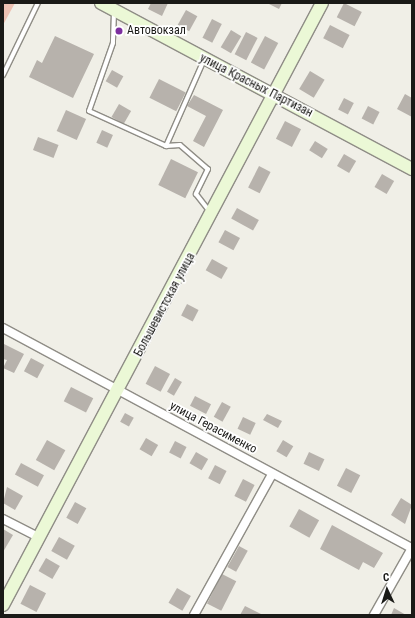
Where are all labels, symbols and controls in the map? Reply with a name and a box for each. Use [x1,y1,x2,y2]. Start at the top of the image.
place label: Автовокзал [127,24,186,38]
marker: Автовокзал [114,26,124,36]
street label: улица Красных Партизан [197,51,315,121]
street label: Большевистская улица [132,251,198,359]
street label: улица Герасименко [167,399,259,457]
north arrow [367,570,407,610]
text: С [383,571,390,584]

